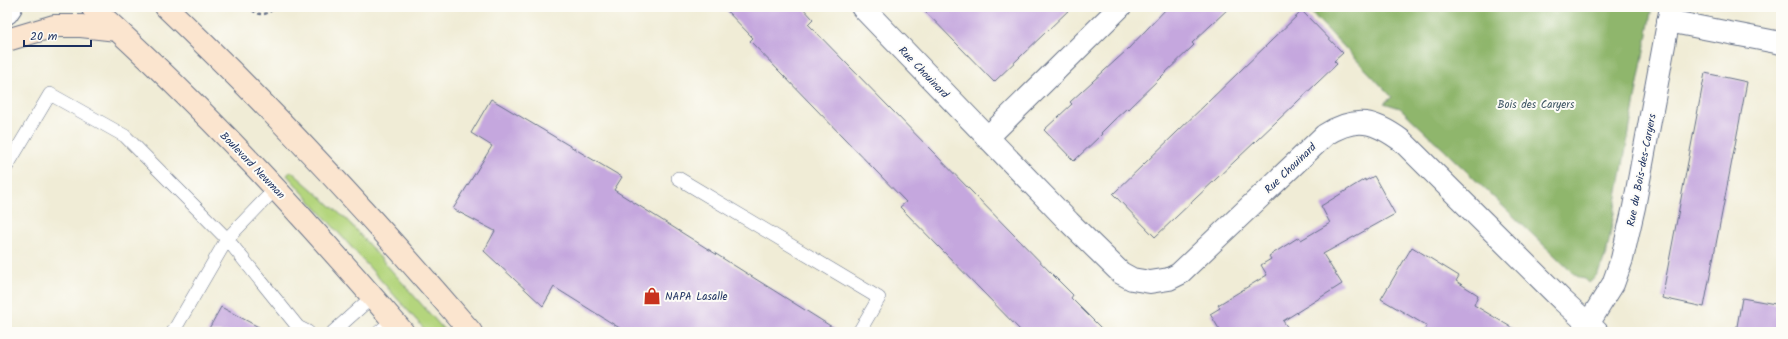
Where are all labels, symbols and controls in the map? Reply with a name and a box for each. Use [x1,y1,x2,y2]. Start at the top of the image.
scale bar [24,22,91,48]
text: 20 m [30,27,58,46]
street label: Rue Chouinard [894,42,953,103]
park label: Bois des Caryers [1497,96,1575,114]
street label: Rue du Bois-des-Caryers [1622,112,1662,228]
street label: Boulevard Newman [215,128,289,204]
street label: Rue Chouinard [1260,139,1321,198]
shop icon: NAPA Lasalle [642,286,662,306]
place label: NAPA Lasalle [665,288,728,306]

